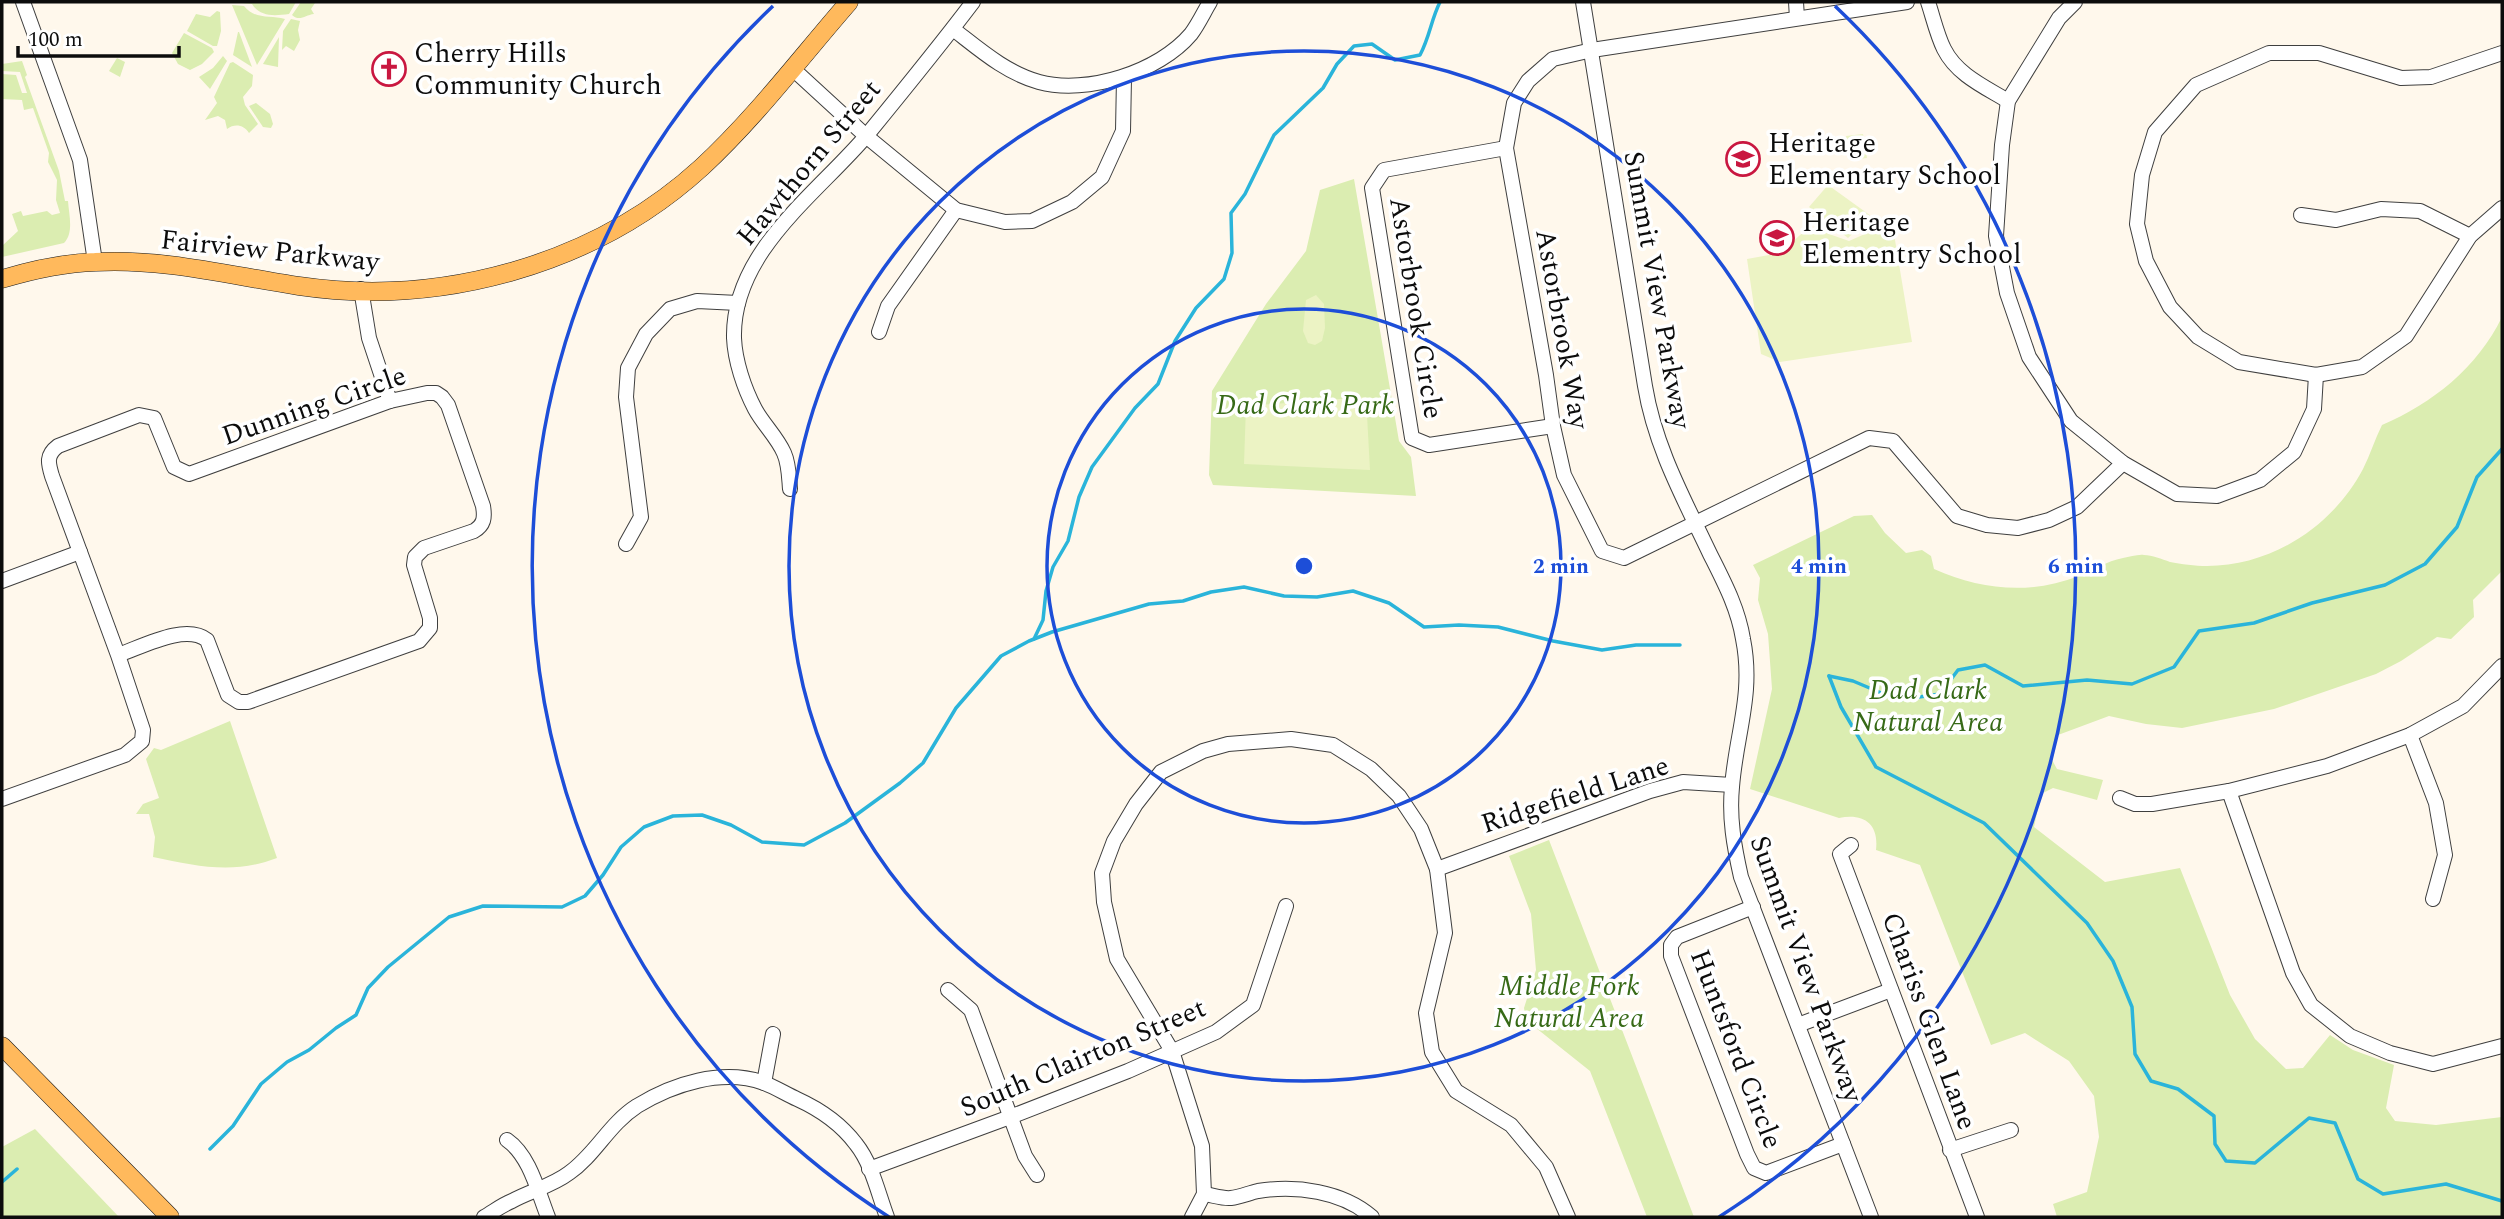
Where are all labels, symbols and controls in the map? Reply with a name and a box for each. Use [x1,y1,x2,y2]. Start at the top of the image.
scale bar [18,14,178,58]
text: 100 m [28,24,83,56]
place label: Cherry Hills Community Church [414,32,662,107]
church icon: Cherry Hills Community Church [370,50,408,88]
street label: Hawthorn Street [726,70,892,256]
place label: Heritage Elementary School [1768,122,2001,197]
school or university icon: Heritage Elementary School [1724,140,1762,178]
street label: Summit View Parkway [1611,148,1703,434]
street label: Astorbrook Circle [1377,194,1455,422]
place label: Heritage Elementry School [1802,201,2021,276]
street label: Fairview Parkway [158,218,383,284]
school or university icon: Heritage Elementry School [1758,219,1796,257]
street label: Astorbrook Way [1523,226,1601,434]
street label: Dunning Circle [216,354,412,458]
park label: Dad Clark Park [1216,384,1394,427]
text: 2 min [1533,551,1589,583]
text: 4 min [1791,551,1847,583]
text: 6 min [2048,551,2104,583]
centre of rings [1292,554,1316,578]
park label: Dad Clark Natural Area [1853,669,2003,744]
street label: Ridgefield Lane [1475,744,1675,846]
street label: Summit View Parkway [1738,830,1875,1110]
street label: Chariss Glen Lane [1870,906,1988,1136]
street label: Huntsford Circle [1678,943,1794,1155]
park label: Middle Fork Natural Area [1494,965,1644,1040]
street label: South Clairton Street [953,987,1213,1129]

